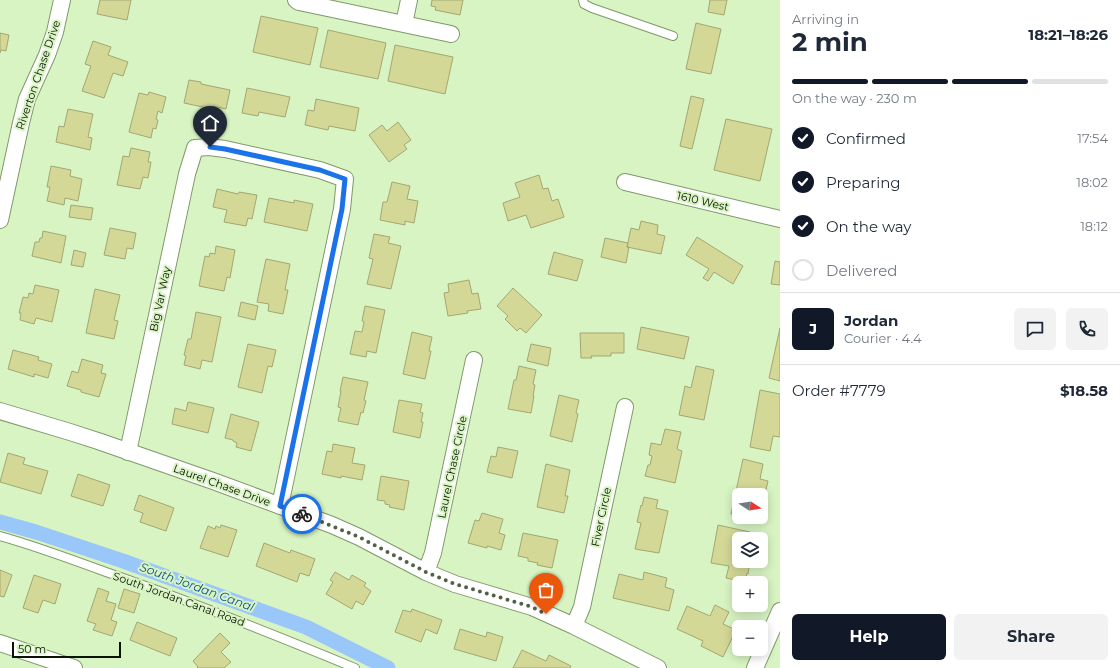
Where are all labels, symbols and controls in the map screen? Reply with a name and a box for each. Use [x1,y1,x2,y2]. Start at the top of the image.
text: Arriving in [792,11,859,27]
street label: Riverton Chase Drive [13,18,63,132]
text: 18:21–18:26 [1028,25,1108,44]
text: 2 min [792,26,868,58]
text: On the way · 230 m [792,90,917,106]
pin [193,106,227,147]
icon: home [199,112,221,134]
icon: check [792,127,814,149]
text: Confirmed [826,129,906,148]
text: 17:54 [1077,130,1108,146]
icon: check [792,171,814,193]
text: Preparing [826,173,901,192]
text: 18:02 [1076,174,1108,190]
street label: 1610 West [676,188,731,214]
icon: check [792,215,814,237]
text: On the way [826,217,911,236]
text: 18:12 [1080,218,1108,234]
text: Delivered [826,261,898,280]
street label: Big Var Way [146,265,174,333]
button: chat [1014,308,1056,350]
button: phone [1066,308,1108,350]
text: Jordan [844,311,898,330]
text: J [809,319,817,338]
text: Courier · 4.4 [844,330,922,346]
text: Order #7779 [792,381,886,400]
text: $18.58 [1060,381,1108,400]
street label: Laurel Chase Circle [434,414,470,520]
street label: Laurel Chase Drive [171,461,273,509]
street label: Fiver Circle [588,486,614,548]
north arrow [732,488,768,524]
map controls [732,488,768,656]
courier [282,494,322,534]
icon: bike [291,503,313,525]
button: layers [732,532,768,568]
water label: South Jordan Canal [138,559,257,614]
street label: South Jordan Canal Road [111,569,247,629]
pin [529,573,563,614]
button: + [732,576,768,612]
icon: bag [535,579,557,601]
button: Help [792,614,946,660]
button: Share [954,614,1108,660]
button: − [732,620,768,656]
scale bar [12,640,121,659]
text: 50 m [18,642,46,656]

